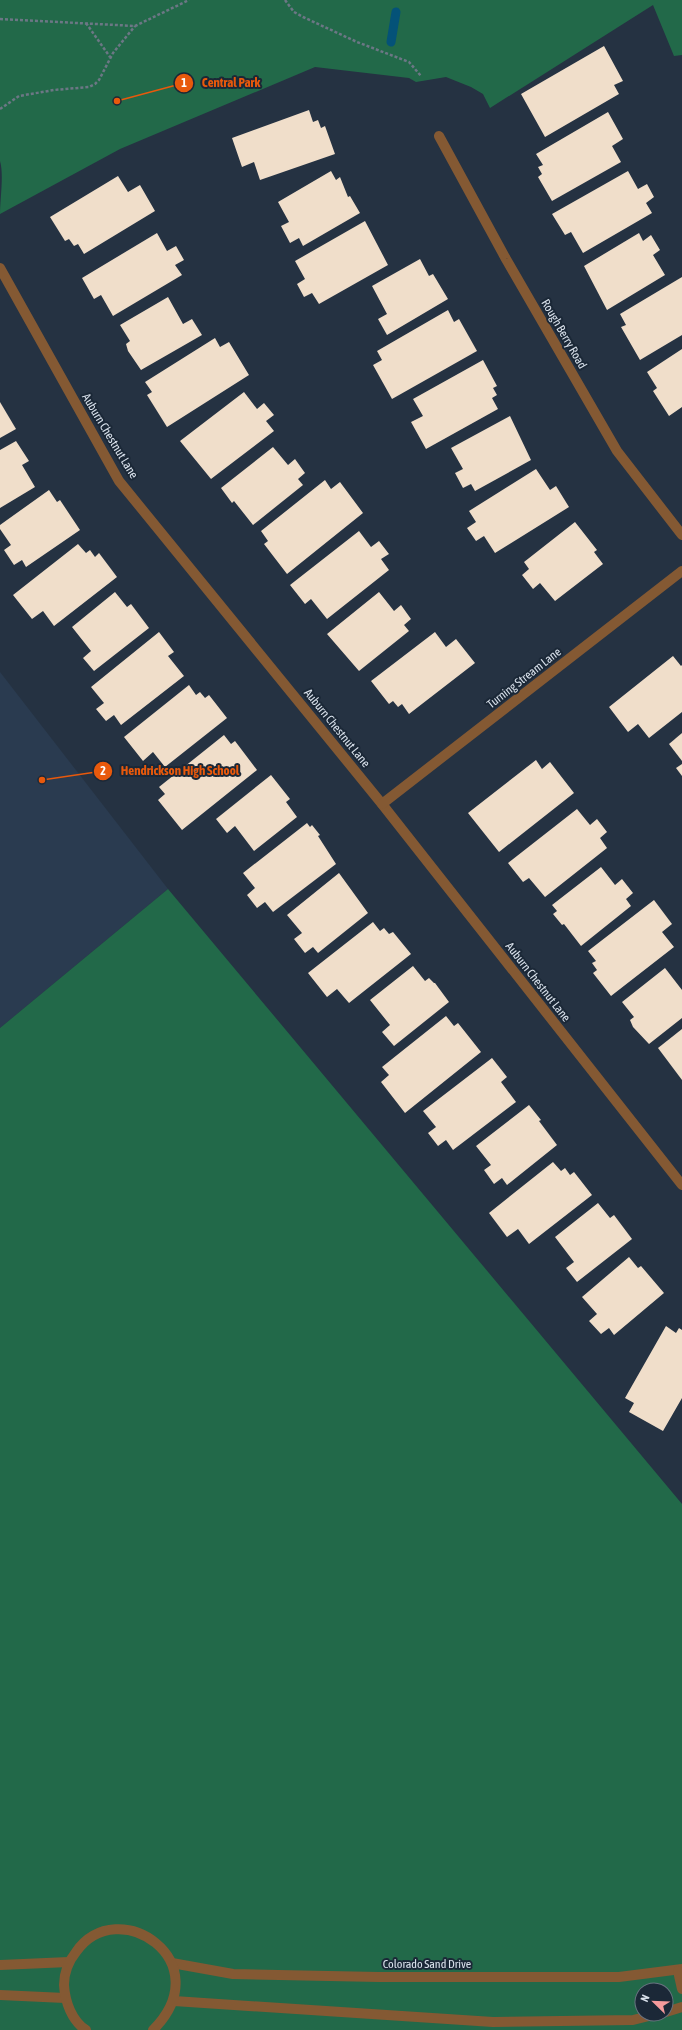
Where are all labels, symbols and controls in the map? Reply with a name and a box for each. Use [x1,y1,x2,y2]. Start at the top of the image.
callout: Central Park [174,70,268,95]
text: Central Park [202,75,260,90]
text: 1 [181,76,187,90]
street label: Rough Berry Road [538,297,590,371]
street label: Auburn Chestnut Lane [79,391,141,481]
street label: Turning Stream Lane [484,645,564,711]
street label: Auburn Chestnut Lane [301,686,373,770]
callout: Hendrickson High School [93,758,247,783]
text: Hendrickson High School [121,763,240,778]
text: 2 [100,764,106,778]
street label: Auburn Chestnut Lane [503,940,573,1024]
street label: Colorado Sand Drive [383,1957,471,1971]
north arrow [634,1982,674,2022]
text: N [638,1993,652,2003]

